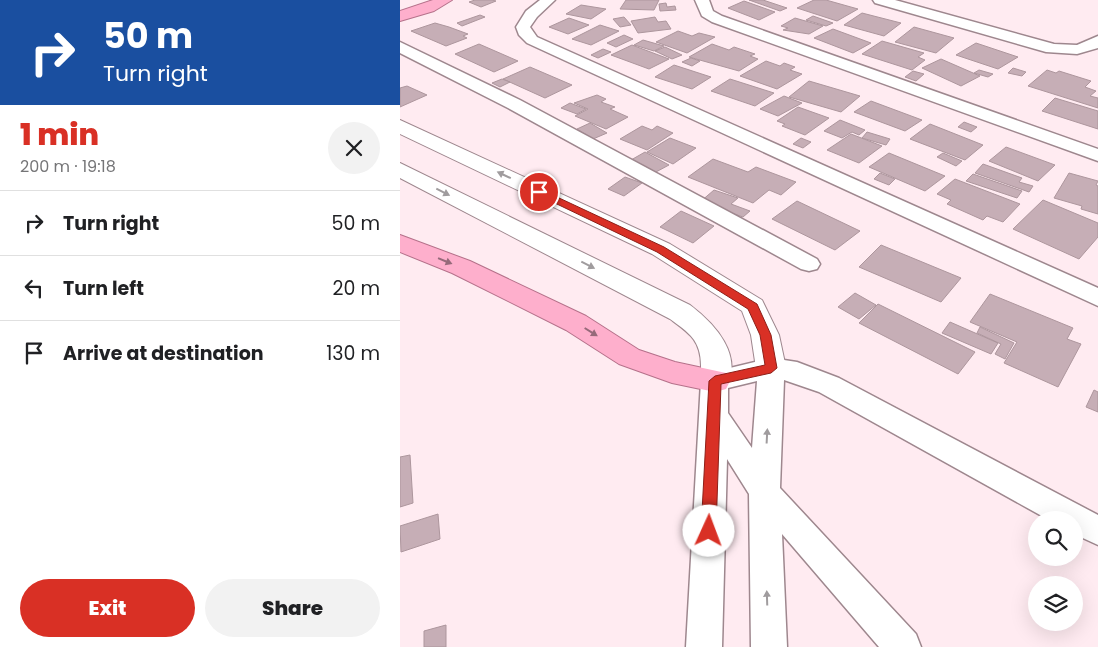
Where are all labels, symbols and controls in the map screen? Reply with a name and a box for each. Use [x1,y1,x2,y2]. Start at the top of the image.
text: 50 m [103,11,193,60]
icon: right [20,20,85,85]
text: Turn right [103,58,208,89]
text: 1 min [20,113,99,156]
button: close [328,122,380,174]
text: 200 m · 19:18 [20,155,116,178]
one-way arrow [497,171,511,179]
pin [518,171,560,213]
icon: arrive [525,178,553,206]
one-way arrow [436,188,451,196]
icon: right [20,209,48,237]
text: Turn right [63,210,159,237]
text: 50 m [331,210,380,237]
one-way arrow [438,257,453,265]
one-way arrow [581,261,595,269]
icon: left [20,274,48,302]
text: Turn left [63,275,144,302]
text: 20 m [332,275,380,302]
one-way arrow [584,328,598,337]
icon: arrive [20,339,48,367]
text: Arrive at destination [63,340,264,367]
text: 130 m [326,340,380,367]
one-way arrow [764,428,772,444]
position arrow [682,504,734,556]
map controls [1028,511,1083,631]
button: search [1028,511,1083,566]
button: layers [1028,576,1083,631]
button: Exit [20,579,195,637]
button: Share [205,579,380,637]
one-way arrow [763,590,771,606]

